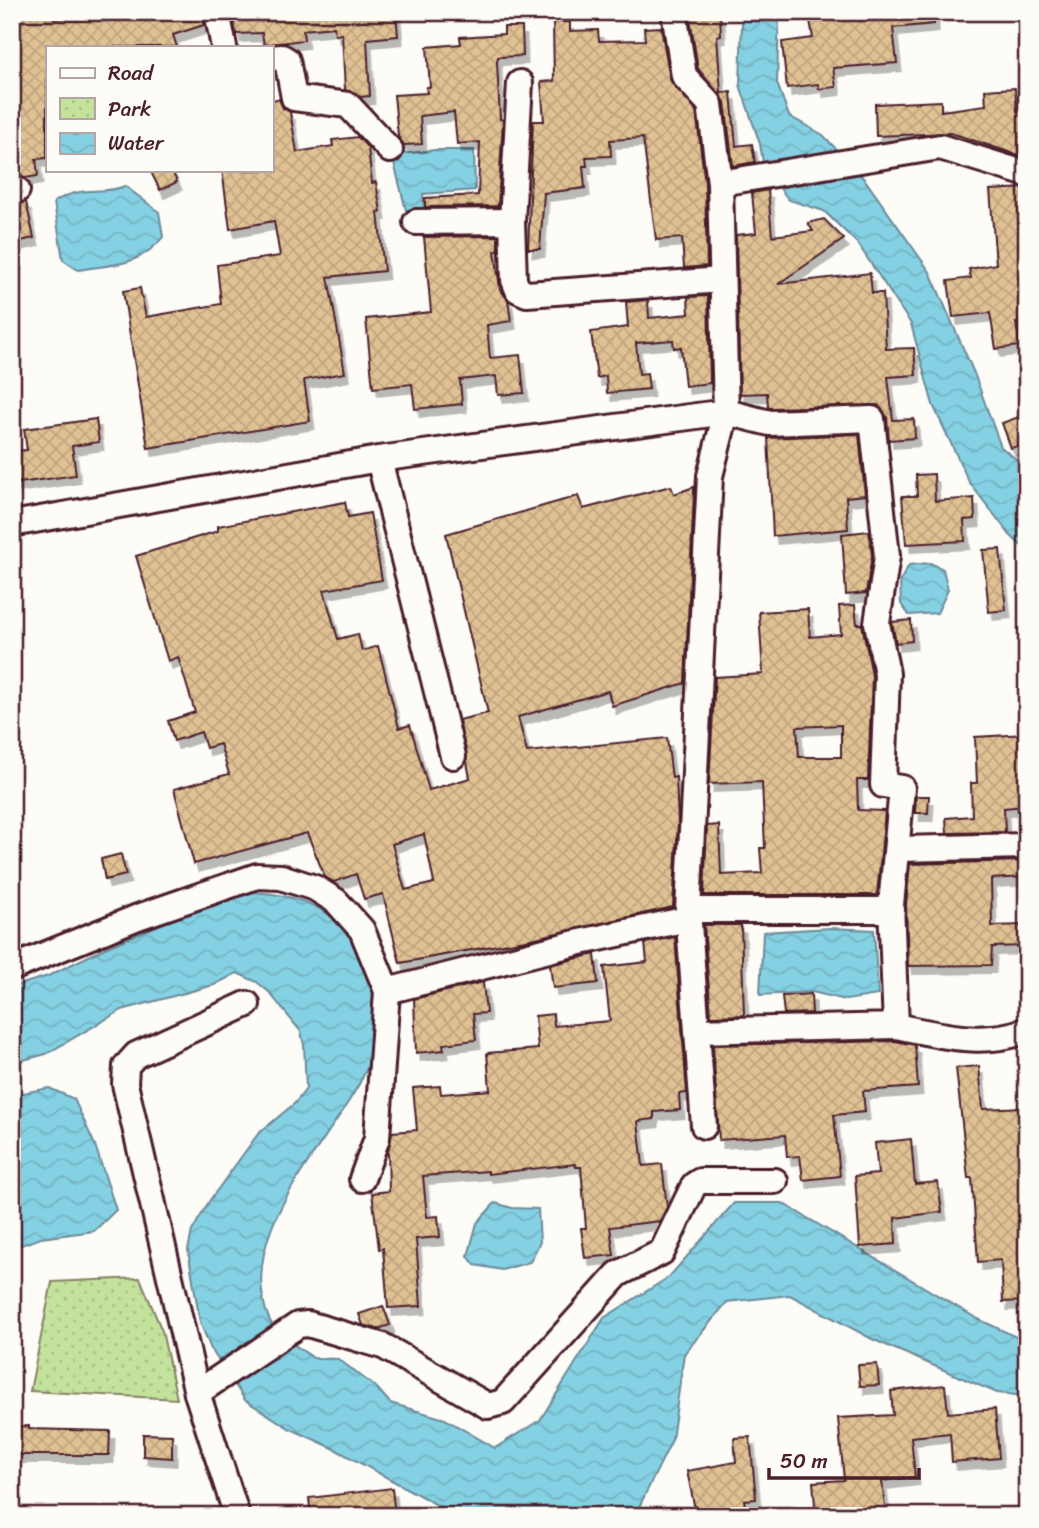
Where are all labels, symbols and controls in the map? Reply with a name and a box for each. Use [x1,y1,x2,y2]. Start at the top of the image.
legend [46,46,273,172]
text: Road [108,54,155,92]
text: Park [108,90,151,128]
text: Water [108,124,165,162]
scale bar [769,1437,920,1481]
text: 50 m [780,1442,828,1480]

